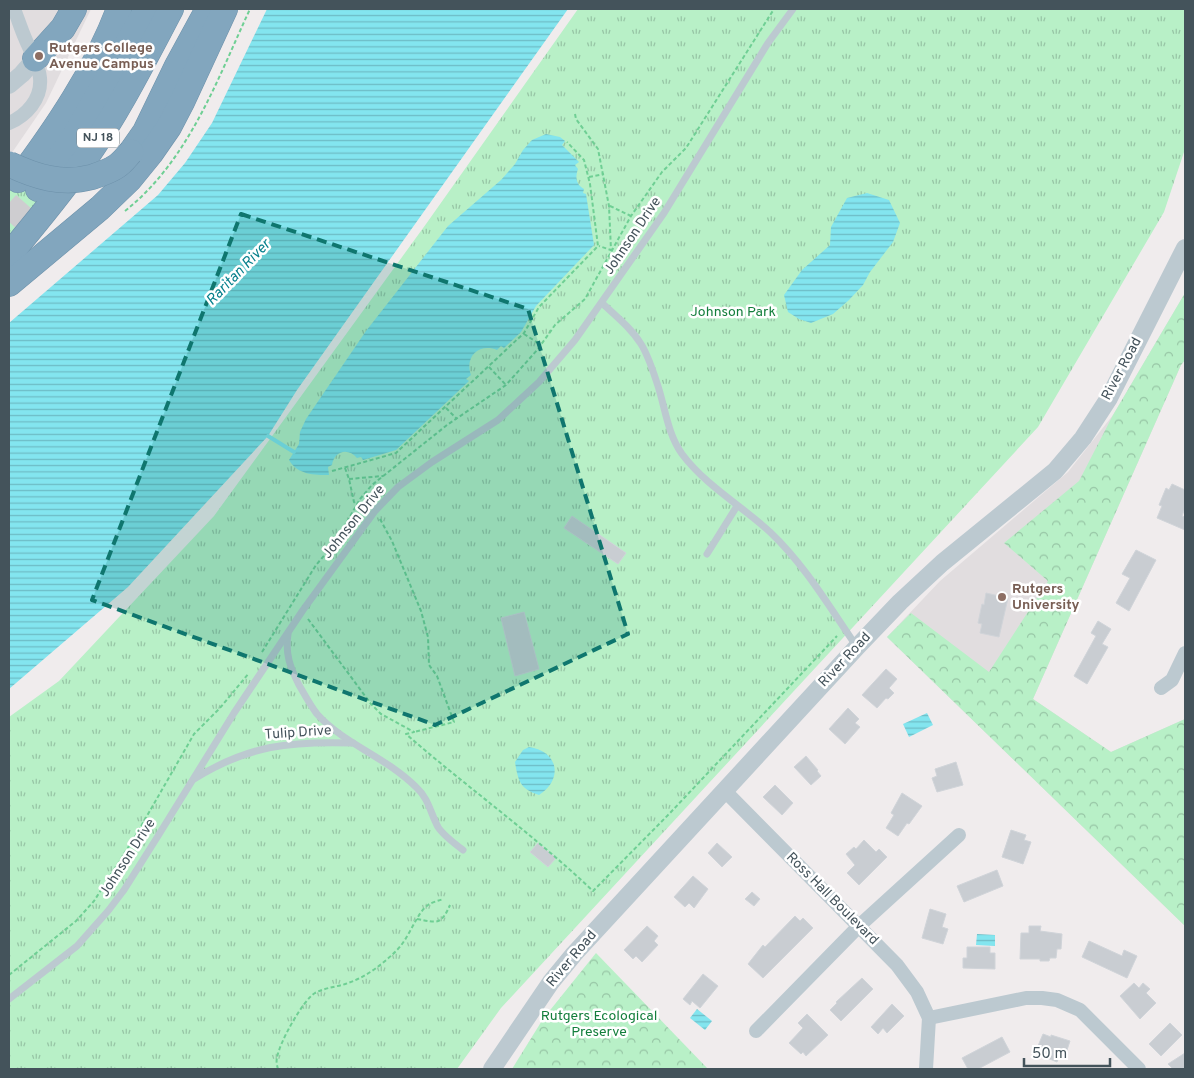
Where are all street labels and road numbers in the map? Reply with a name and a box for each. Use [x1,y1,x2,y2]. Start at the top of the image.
road number: NJ 18 [77,128,119,148]
street label: Johnson Drive [601,194,665,278]
street label: River Road [1098,335,1146,403]
street label: Johnson Drive [319,482,389,562]
street label: River Road [815,629,875,691]
street label: Tulip Drive [264,722,332,744]
street label: Johnson Drive [96,816,160,900]
street label: Ross Hall Boulevard [782,849,882,949]
street label: River Road [543,927,601,991]

